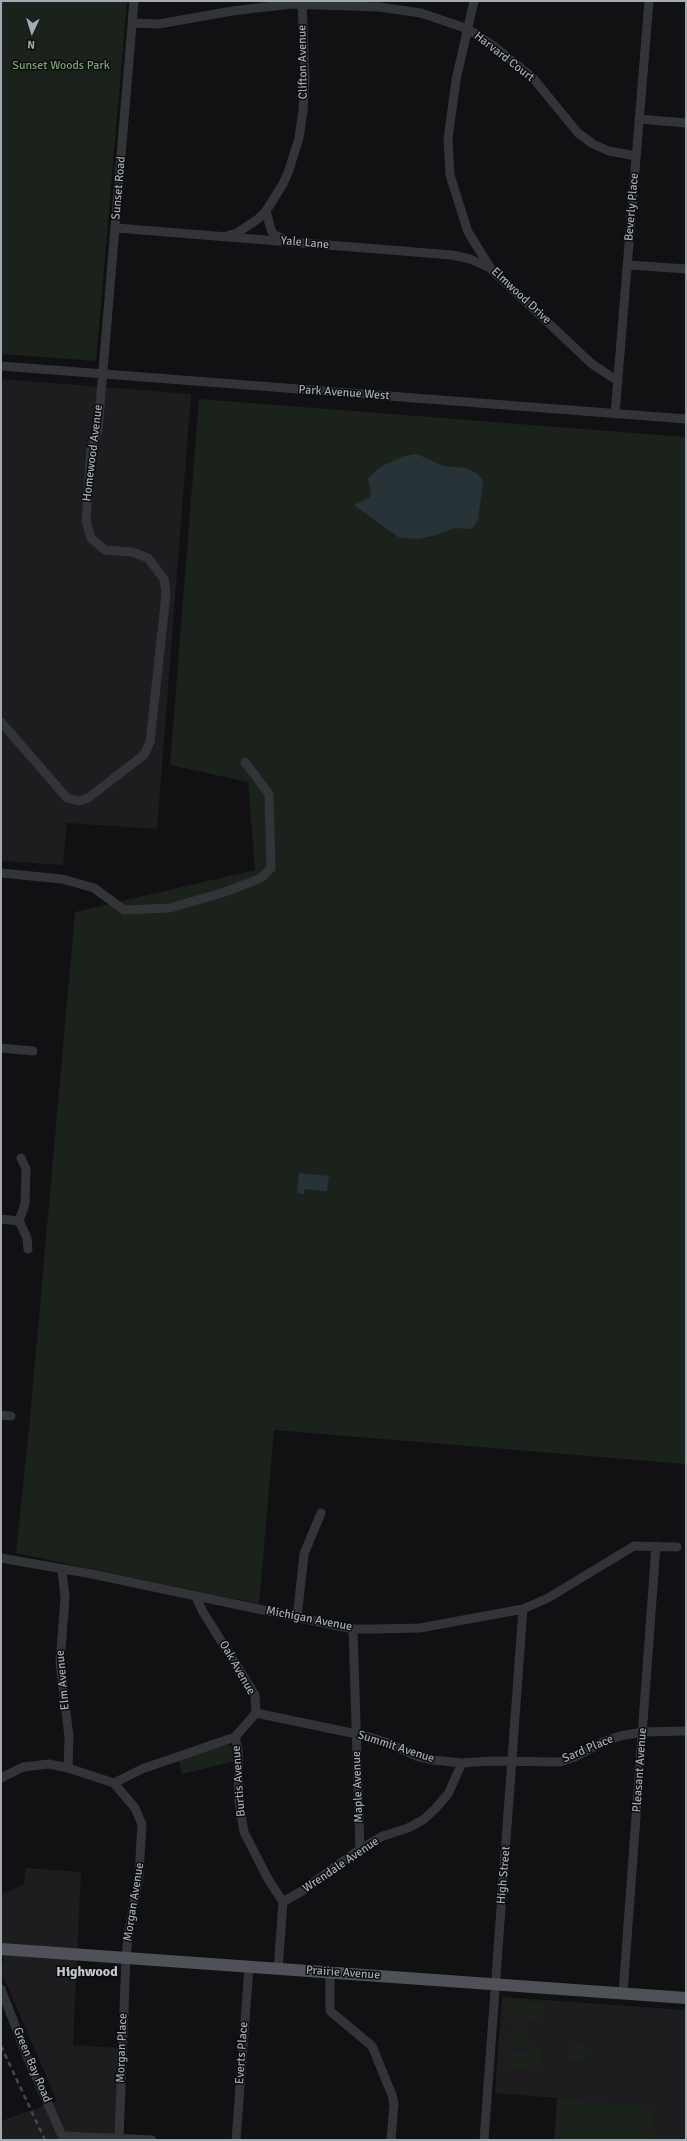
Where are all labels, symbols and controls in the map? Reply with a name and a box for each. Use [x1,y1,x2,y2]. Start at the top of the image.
north arrow [12,12,52,52]
street label: Clifton Avenue [295,25,311,99]
street label: Harvard Court [471,29,537,85]
text: N [27,38,35,51]
park label: Sunset Woods Park [12,59,110,73]
street label: Sunset Road [109,156,129,220]
street label: Beverly Place [622,172,642,242]
street label: Yale Lane [280,234,330,252]
street label: Elmwood Drive [488,265,554,327]
street label: Park Avenue West [298,383,390,403]
street label: Homewood Avenue [80,404,106,502]
street label: Michigan Avenue [265,1604,353,1634]
street label: Oak Avenue [216,1638,258,1698]
street label: Elm Avenue [53,1649,73,1711]
street label: Pleasant Avenue [630,1727,650,1813]
street label: Summit Avenue [356,1728,436,1766]
street label: Sard Place [560,1732,616,1766]
street label: Burtis Avenue [229,1745,249,1817]
street label: Maple Avenue [350,1751,366,1823]
street label: Wrendale Avenue [300,1834,382,1896]
street label: High Street [494,1845,514,1905]
street label: Morgan Avenue [121,1862,147,1942]
street label: Prairie Avenue [305,1963,381,1983]
district label: Highwood [56,1964,118,1980]
street label: Morgan Place [114,2013,130,2083]
street label: Everts Place [233,2021,251,2085]
street label: Green Bay Road [10,2025,54,2105]

